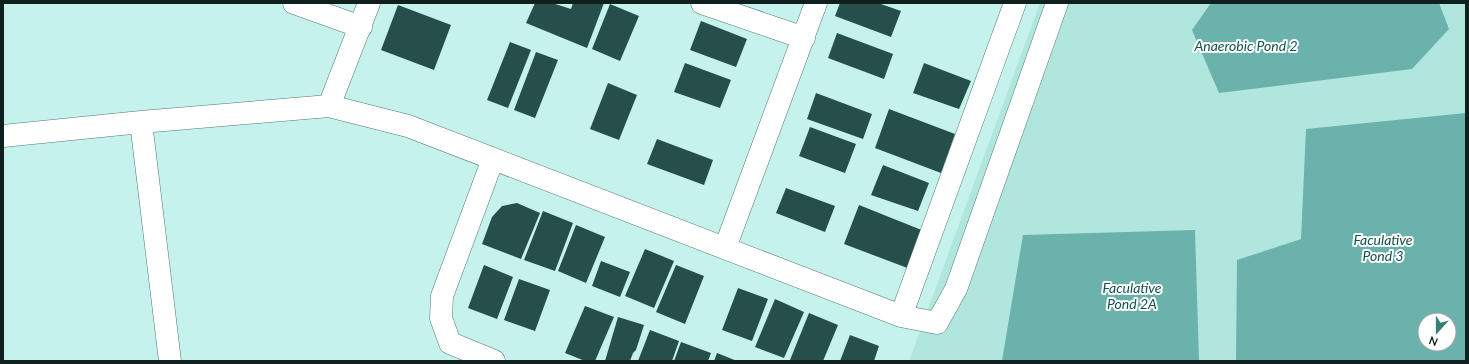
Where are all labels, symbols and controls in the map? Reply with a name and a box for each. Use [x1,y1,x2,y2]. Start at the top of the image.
water label: Anaerobic Pond 2 [1193,37,1298,54]
water label: Faculative Pond 3 [1353,231,1413,264]
water label: Faculative Pond 2A [1102,279,1162,312]
north arrow [1417,312,1457,352]
text: N [1427,334,1440,349]

